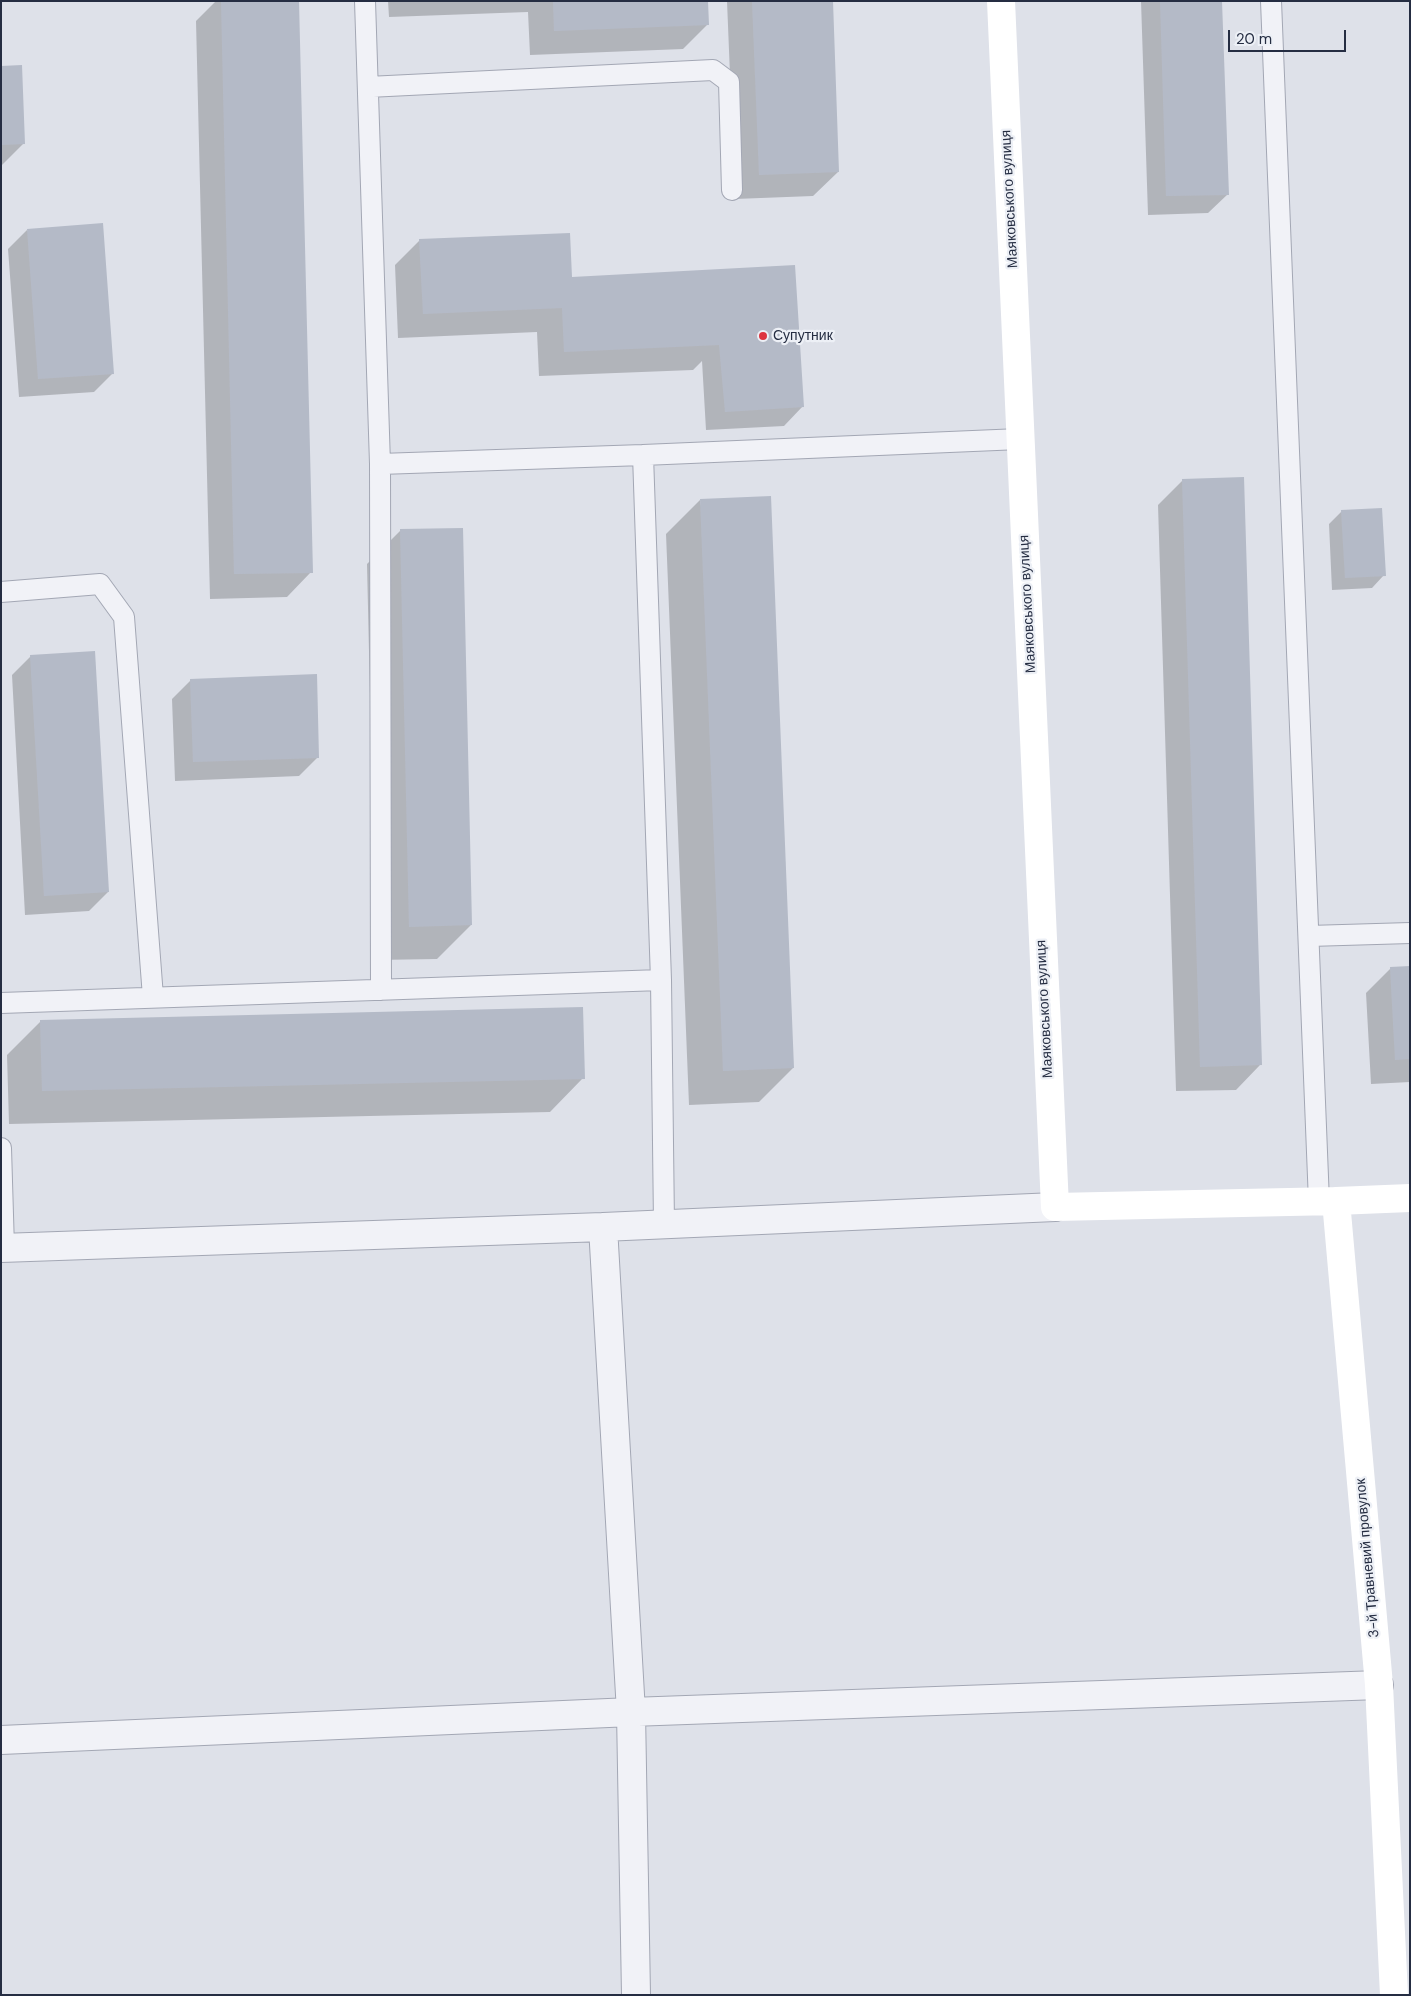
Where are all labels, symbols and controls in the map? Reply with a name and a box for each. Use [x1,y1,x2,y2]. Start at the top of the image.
scale bar [1231,20,1348,52]
text: 20 m [1236,29,1272,49]
street label: Маяковського вулиця [998,129,1022,269]
place label: Супутник [773,328,833,344]
marker: Супутник [757,330,769,342]
street label: Маяковського вулиця [1016,534,1040,674]
street label: Маяковського вулиця [1033,939,1057,1079]
street label: 3-й Травневий провулок [1353,1478,1383,1638]

